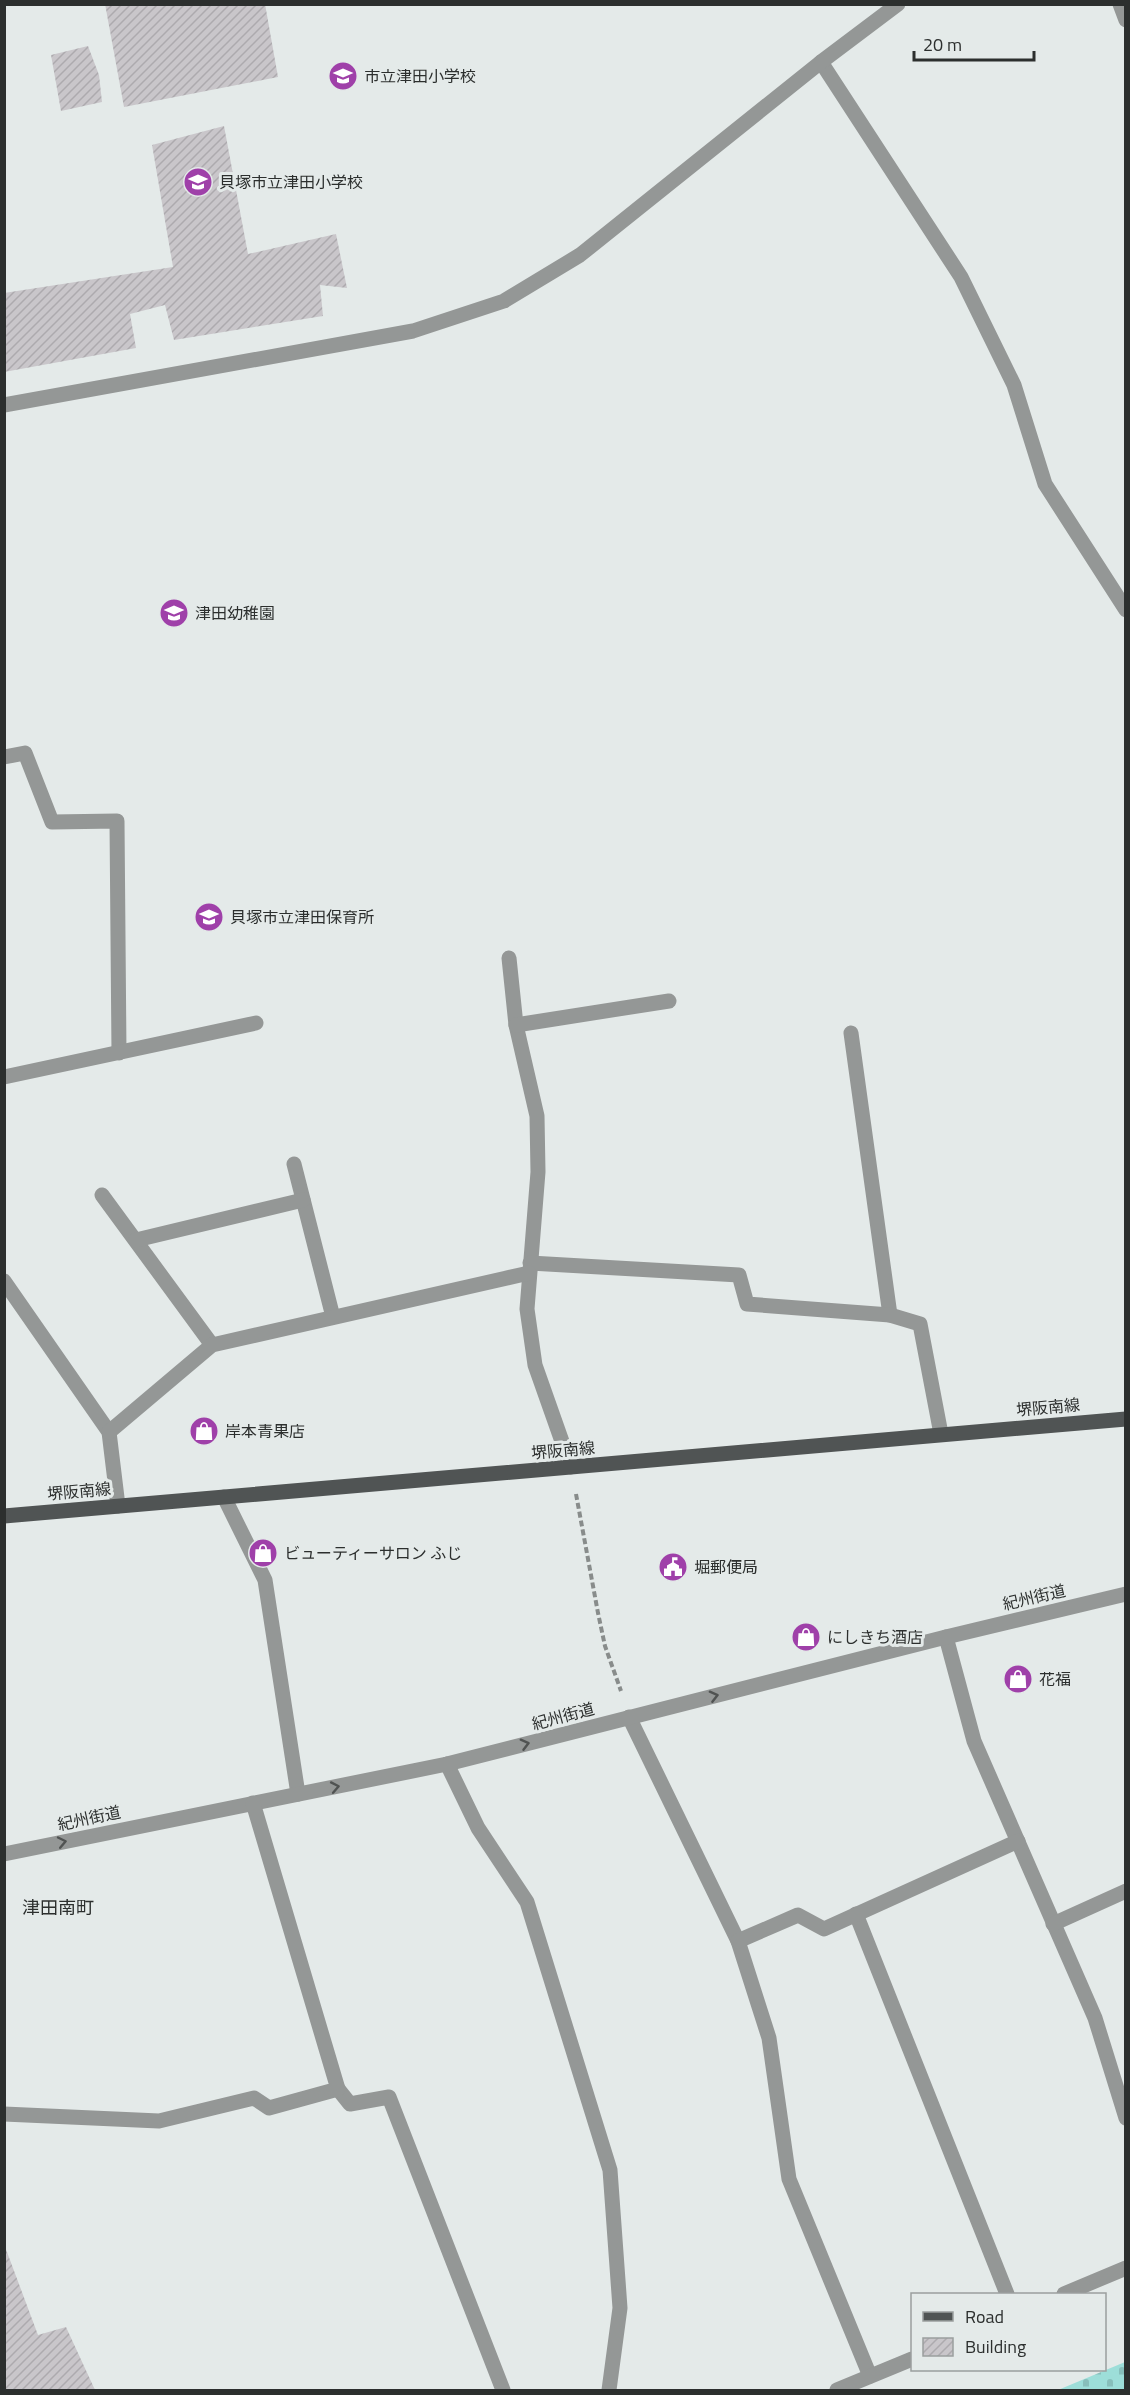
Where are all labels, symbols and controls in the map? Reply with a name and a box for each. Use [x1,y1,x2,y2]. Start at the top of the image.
scale bar [914,24,1034,62]
text: 20 m [923,31,962,58]
school or university icon: 市立津田小学校 [327,60,359,92]
place label: 市立津田小学校 [364,64,476,88]
school or university icon: 貝塚市立津田小学校 [182,166,214,198]
place label: 貝塚市立津田小学校 [219,170,363,194]
school or university icon: 津田幼稚園 [158,597,190,629]
place label: 津田幼稚園 [195,601,275,625]
school or university icon: 貝塚市立津田保育所 [193,901,225,933]
place label: 貝塚市立津田保育所 [230,905,374,929]
street label: 堺阪南線 [1015,1392,1081,1422]
shop icon: 岸本青果店 [188,1415,220,1447]
place label: 岸本青果店 [225,1419,305,1443]
street label: 堺阪南線 [530,1435,596,1465]
street label: 堺阪南線 [46,1476,112,1506]
shop icon: ビューティーサロン ふじ [247,1537,279,1569]
place label: ビューティーサロン ふじ [284,1541,462,1565]
public building icon: 堀郵便局 [657,1551,689,1583]
place label: 堀郵便局 [694,1555,758,1579]
street label: 紀州街道 [1000,1578,1068,1616]
shop icon: にしきち酒店 [790,1621,822,1653]
place label: にしきち酒店 [827,1625,923,1649]
shop icon: 花福 [1002,1663,1034,1695]
place label: 花福 [1039,1667,1071,1691]
one-way arrow [709,1690,719,1703]
street label: 紀州街道 [529,1696,597,1736]
one-way arrow [520,1739,530,1751]
one-way arrow [330,1781,340,1794]
street label: 紀州街道 [55,1800,123,1836]
one-way arrow [57,1836,67,1849]
district label: 津田南町 [22,1894,94,1921]
legend [911,2293,1106,2371]
text: Road [965,2303,1004,2330]
text: Building [965,2333,1026,2360]

